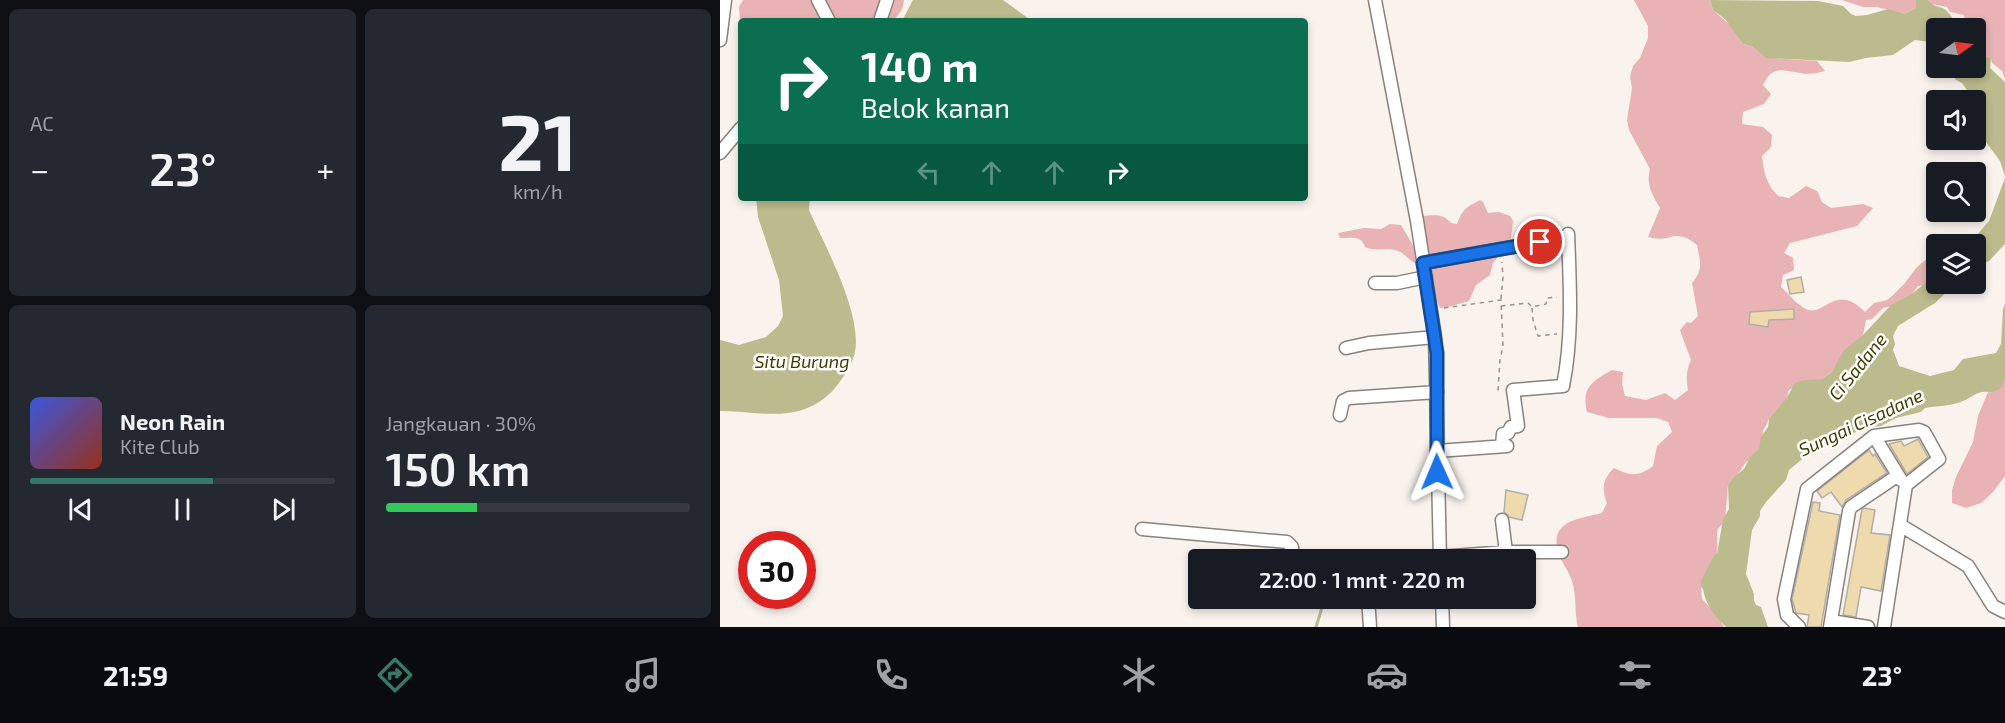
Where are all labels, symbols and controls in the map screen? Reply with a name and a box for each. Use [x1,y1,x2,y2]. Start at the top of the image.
north arrow [1926,18,1986,78]
map controls [1926,18,1986,294]
text: 140 m [861,40,978,90]
icon: right [762,42,840,120]
button: sound [1926,90,1986,150]
text: Belok kanan [861,91,1010,123]
text: 21 [498,93,577,187]
text: AC [30,111,54,135]
text: 23° [149,141,216,195]
text: − [30,149,49,189]
text: + [316,149,334,189]
icon: left [912,156,945,189]
icon: ahead [975,156,1008,189]
icon: ahead [1038,156,1071,189]
icon: right [1101,156,1134,189]
button: search [1926,162,1986,222]
text: km/h [513,179,563,203]
pin [1514,216,1565,267]
icon: arrive [1523,225,1556,258]
button: layers [1926,234,1986,294]
water label: Ci Sadane [1824,328,1891,404]
water label: Situ Burung [755,350,849,372]
water label: Sungai Cisadane [1795,384,1926,460]
text: Neon Rain [120,408,225,434]
text: Jangkauan · 30% [386,411,536,435]
text: Kite Club [120,434,200,458]
position arrow [1405,440,1469,504]
text: 150 km [386,441,530,495]
icon: previous [64,493,97,526]
icon: pause [166,493,199,526]
icon: next [267,493,300,526]
speed limit sign: 30 [738,531,816,609]
text: 22:00 · 1 mnt · 220 m [1259,566,1465,592]
icon: directions [374,654,416,696]
icon: music [622,654,664,696]
icon: phone [870,654,912,696]
icon: climate [1118,654,1160,696]
icon: car [1366,654,1408,696]
icon: filters [1614,654,1656,696]
text: 21:59 [103,659,168,691]
text: 23° [1862,659,1902,691]

